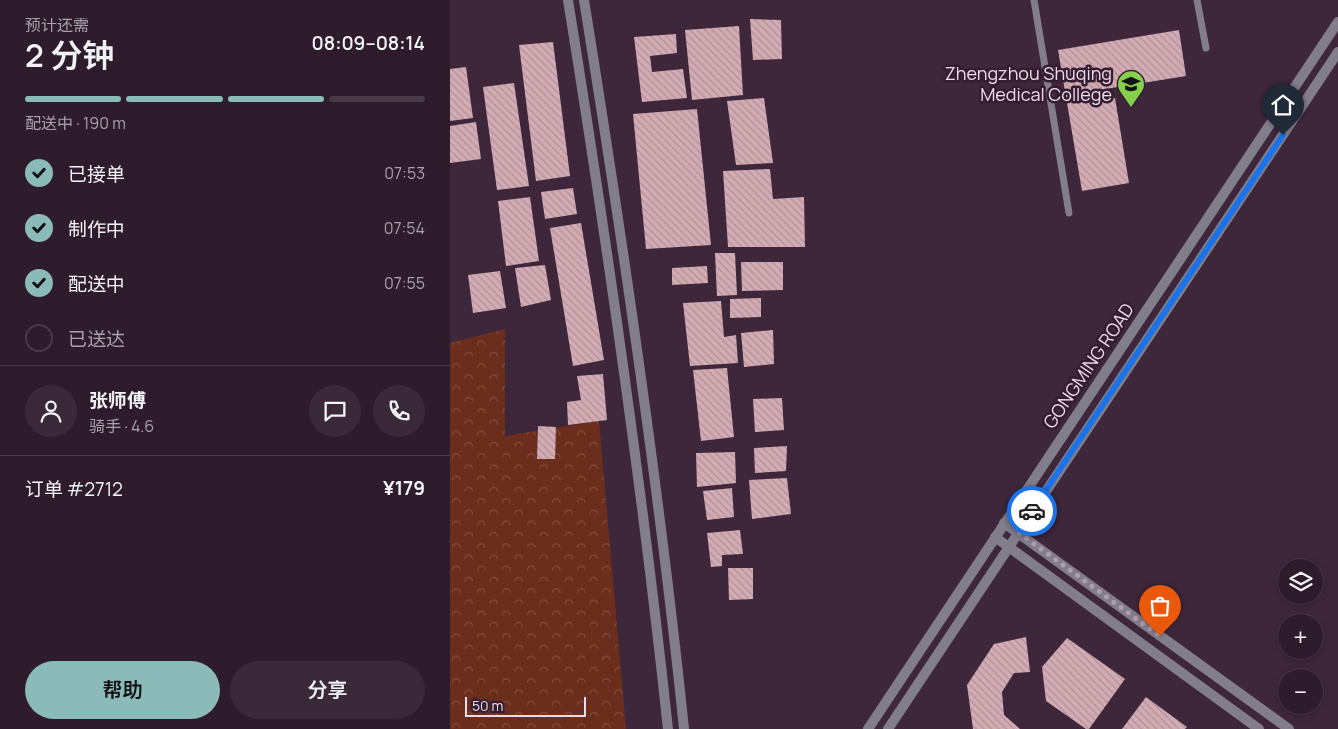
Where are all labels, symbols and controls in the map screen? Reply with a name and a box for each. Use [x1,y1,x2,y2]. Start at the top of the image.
text: 预计还需 [25,14,89,36]
text: 08:09–08:14 [312,30,425,56]
text: 2 分钟 [25,33,114,77]
place label: Zhengzhou Shuqing Medical College [945,61,1112,106]
school or university icon: Zhengzhou Shuqing Medical College [1116,69,1146,108]
pin [1262,84,1304,135]
icon: home [1269,91,1297,119]
text: 配送中 · 190 m [25,112,126,134]
icon: check [25,159,53,187]
text: 已接单 [68,161,125,187]
text: 07:53 [384,162,425,184]
icon: check [25,214,53,242]
text: 制作中 [68,216,125,242]
text: 07:54 [384,217,425,239]
icon: check [25,269,53,297]
text: 配送中 [68,271,125,297]
text: 07:55 [384,272,425,294]
street label: GONGMING ROAD [1037,298,1139,433]
text: 已送达 [68,326,125,352]
button: person [25,385,77,437]
button: chat [309,385,361,437]
button: phone [373,385,425,437]
text: 张师傅 [89,387,146,413]
text: 骑手 · 4.6 [89,415,154,437]
text: ¥179 [383,475,425,501]
text: 订单 #2712 [25,476,123,502]
courier [1007,486,1057,536]
icon: car [1018,497,1046,525]
map controls [1278,559,1323,714]
button: layers [1278,559,1323,604]
pin [1139,585,1181,636]
icon: bag [1146,592,1174,620]
button: + [1278,614,1323,659]
button: 帮助 [25,661,220,719]
button: 分享 [230,661,425,719]
button: − [1278,669,1323,714]
scale bar [465,694,586,717]
text: 50 m [472,696,503,715]

